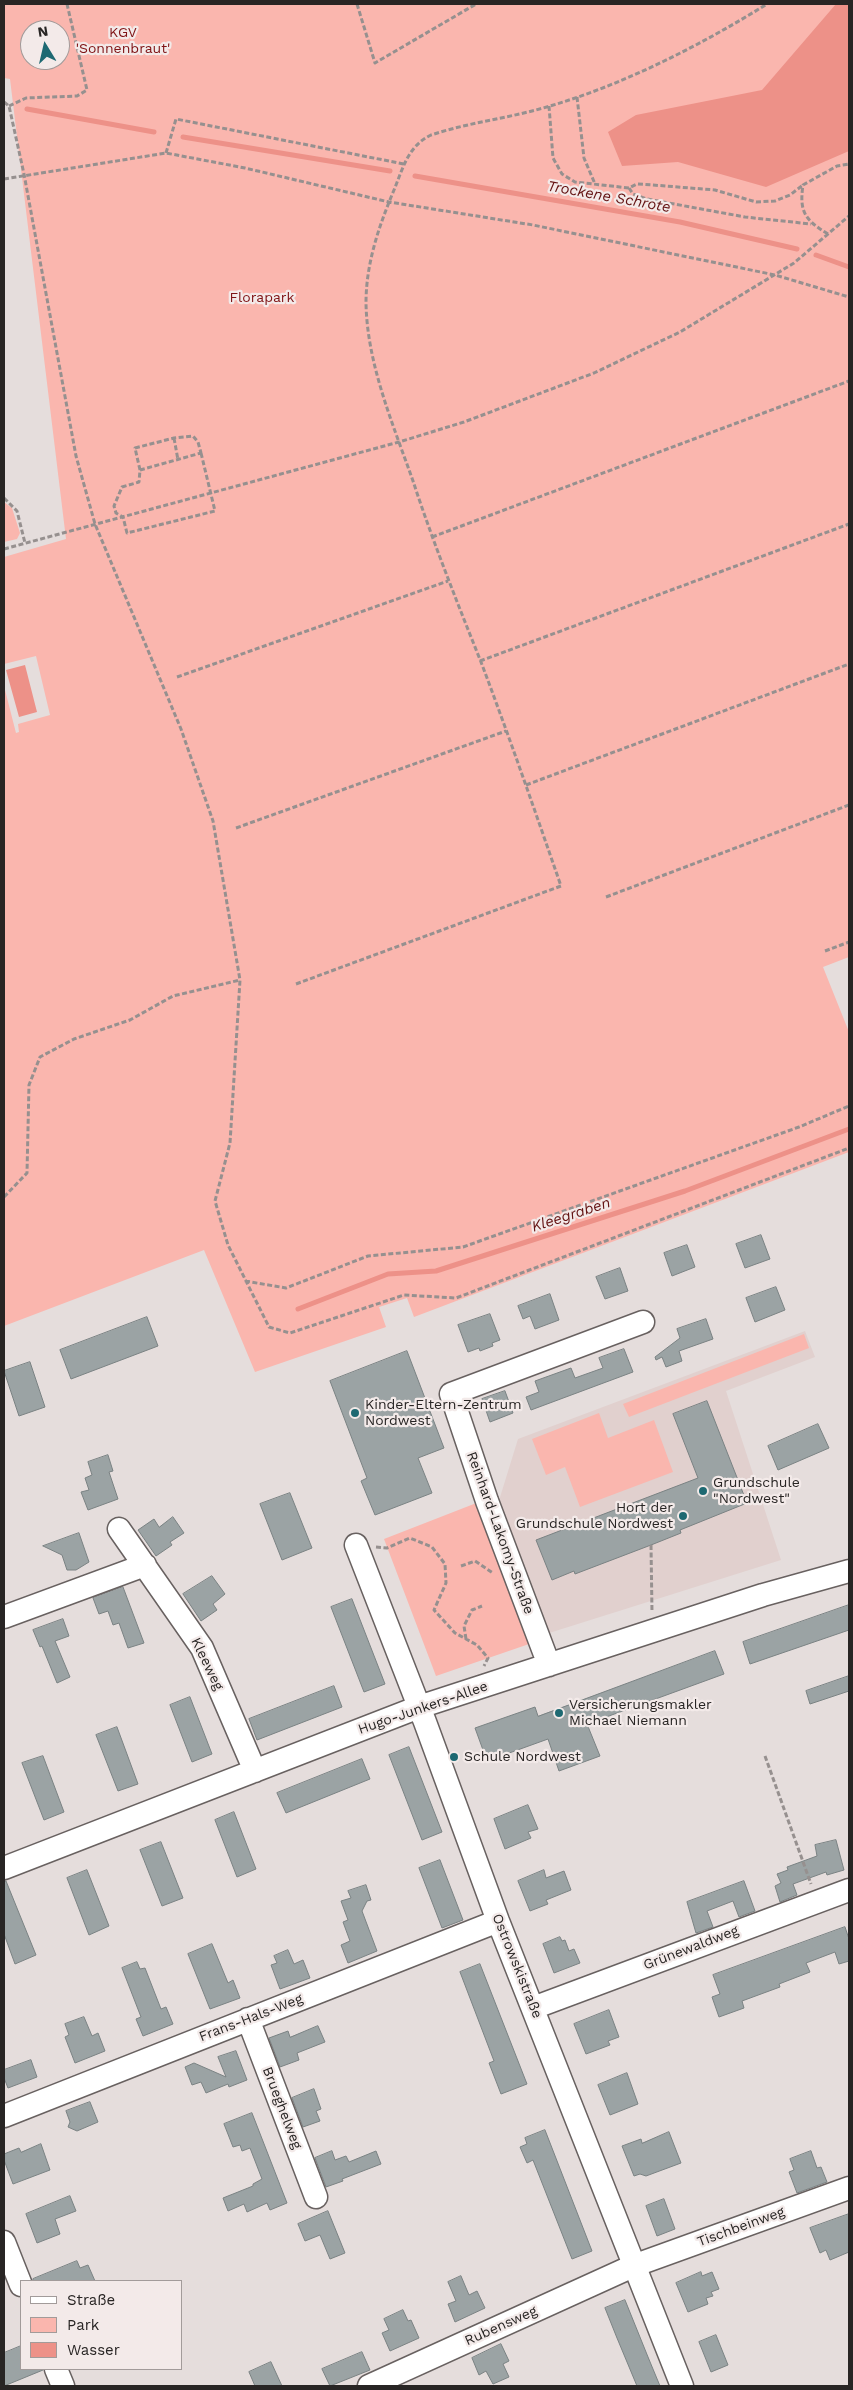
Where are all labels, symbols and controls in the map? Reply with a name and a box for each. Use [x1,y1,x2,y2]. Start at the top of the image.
north arrow [20,20,70,70]
text: N [36,22,49,40]
park label: KGV 'Sonnenbraut' [76,25,170,58]
water label: Trockene Schrote [546,177,672,217]
park label: Florapark [229,290,295,306]
water label: Kleegraben [529,1194,613,1236]
place label: Kinder-Eltern-Zentrum Nordwest [365,1397,522,1430]
marker: Kinder-Eltern-Zentrum Nordwest [349,1407,361,1419]
street label: Reinhard-Lakomy-Straße [463,1449,537,1617]
place label: Grundschule "Nordwest" [713,1475,800,1508]
marker: Grundschule "Nordwest" [697,1485,709,1497]
place label: Hort der Grundschule Nordwest [516,1500,673,1532]
marker: Hort der Grundschule Nordwest [677,1510,689,1522]
street label: Kleeweg [187,1635,227,1693]
street label: Hugo-Junkers-Allee [356,1678,490,1738]
place label: Versicherungsmakler Michael Niemann [569,1697,712,1730]
marker: Versicherungsmakler Michael Niemann [553,1707,565,1719]
place label: Schule Nordwest [464,1749,581,1765]
marker: Schule Nordwest [448,1751,460,1763]
street label: Ostrowskistraße [488,1911,546,2021]
street label: Grünewaldweg [641,1922,741,1974]
street label: Frans-Hals-Weg [197,1991,305,2045]
street label: Brueghelweg [259,2064,305,2152]
street label: Tischbeinweg [695,2203,787,2251]
legend [20,2280,182,2370]
text: Straße [67,2291,115,2309]
street label: Rubensweg [462,2303,540,2349]
text: Park [67,2316,99,2334]
text: Wasser [67,2341,120,2359]

